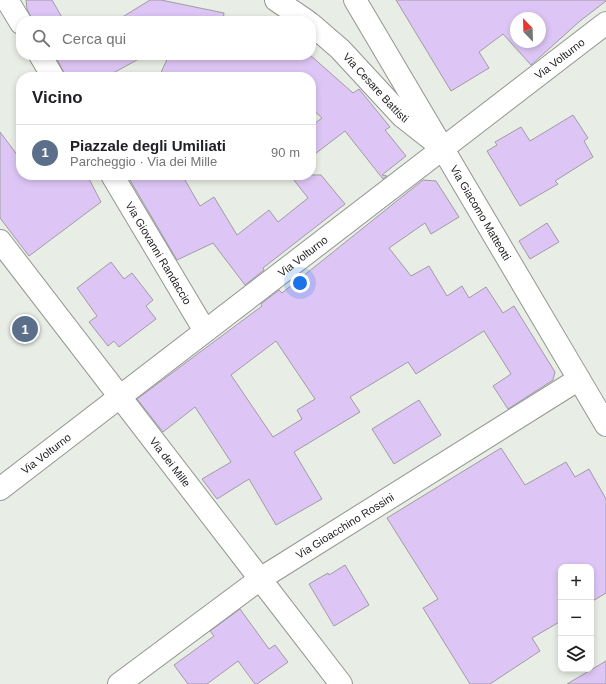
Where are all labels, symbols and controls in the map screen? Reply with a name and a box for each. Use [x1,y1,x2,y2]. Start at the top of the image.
north arrow [510,12,546,48]
search box [16,16,316,60]
icon: search [30,27,52,49]
text: Cerca qui [62,30,126,47]
street label: Via Volturno [533,36,587,81]
street label: Via Cesare Battisti [341,50,411,125]
text: Vicino [32,88,83,107]
text: Piazzale degli Umiliati [70,137,226,154]
text: 1 [41,145,49,160]
text: 90 m [271,145,300,160]
text: Parcheggio · Via dei Mille [70,154,217,169]
street label: Via Giacomo Matteotti [448,163,513,262]
street label: Via Giovanni Randaccio [123,200,194,307]
street label: Via Volturno [276,233,330,279]
your location [290,273,310,293]
pin: 1 [12,314,38,344]
street label: Via Volturno [19,431,73,476]
street label: Via dei Mille [147,435,193,489]
street label: Via Gioacchino Rossini [294,491,396,561]
map controls [558,564,594,672]
button: + [558,564,594,600]
button: − [558,600,594,636]
button: layers [558,636,594,672]

